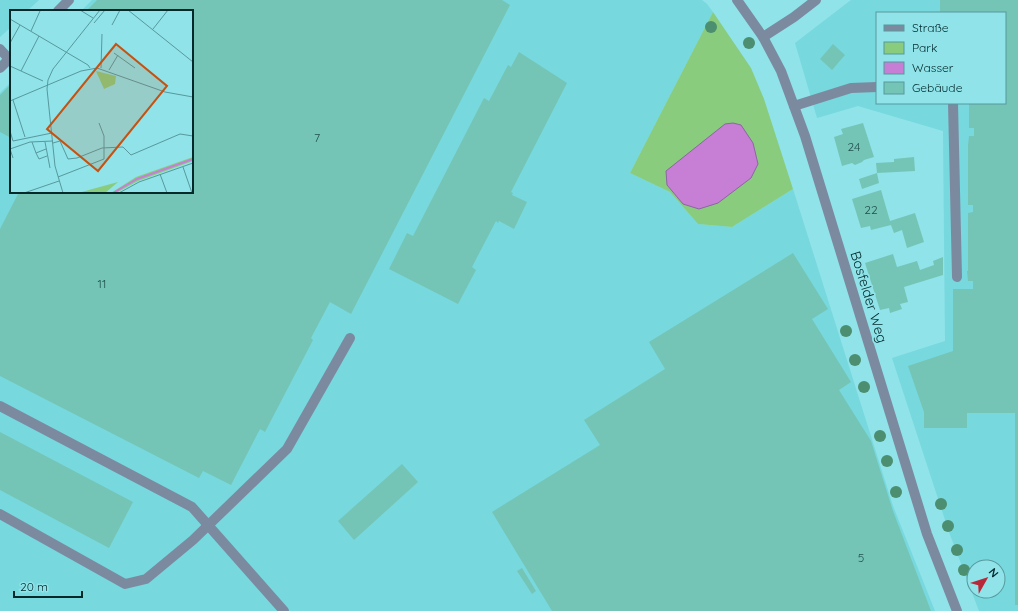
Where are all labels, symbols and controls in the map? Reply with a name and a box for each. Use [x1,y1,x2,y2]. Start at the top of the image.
inset map [10,10,193,193]
legend [876,12,1006,104]
text: Straße [912,20,949,35]
text: Park [912,40,937,55]
text: Wasser [912,60,954,75]
text: Gebäude [912,80,963,95]
house number: 7 [314,130,320,145]
house number: 24 [848,139,860,154]
house number: 22 [864,202,878,217]
street label: Bosfelder Weg [846,249,892,345]
house number: 11 [98,276,106,291]
house number: 5 [858,550,864,565]
north arrow [966,559,1006,599]
text: N [986,565,1002,580]
scale bar [14,573,82,599]
text: 20 m [20,579,48,594]

